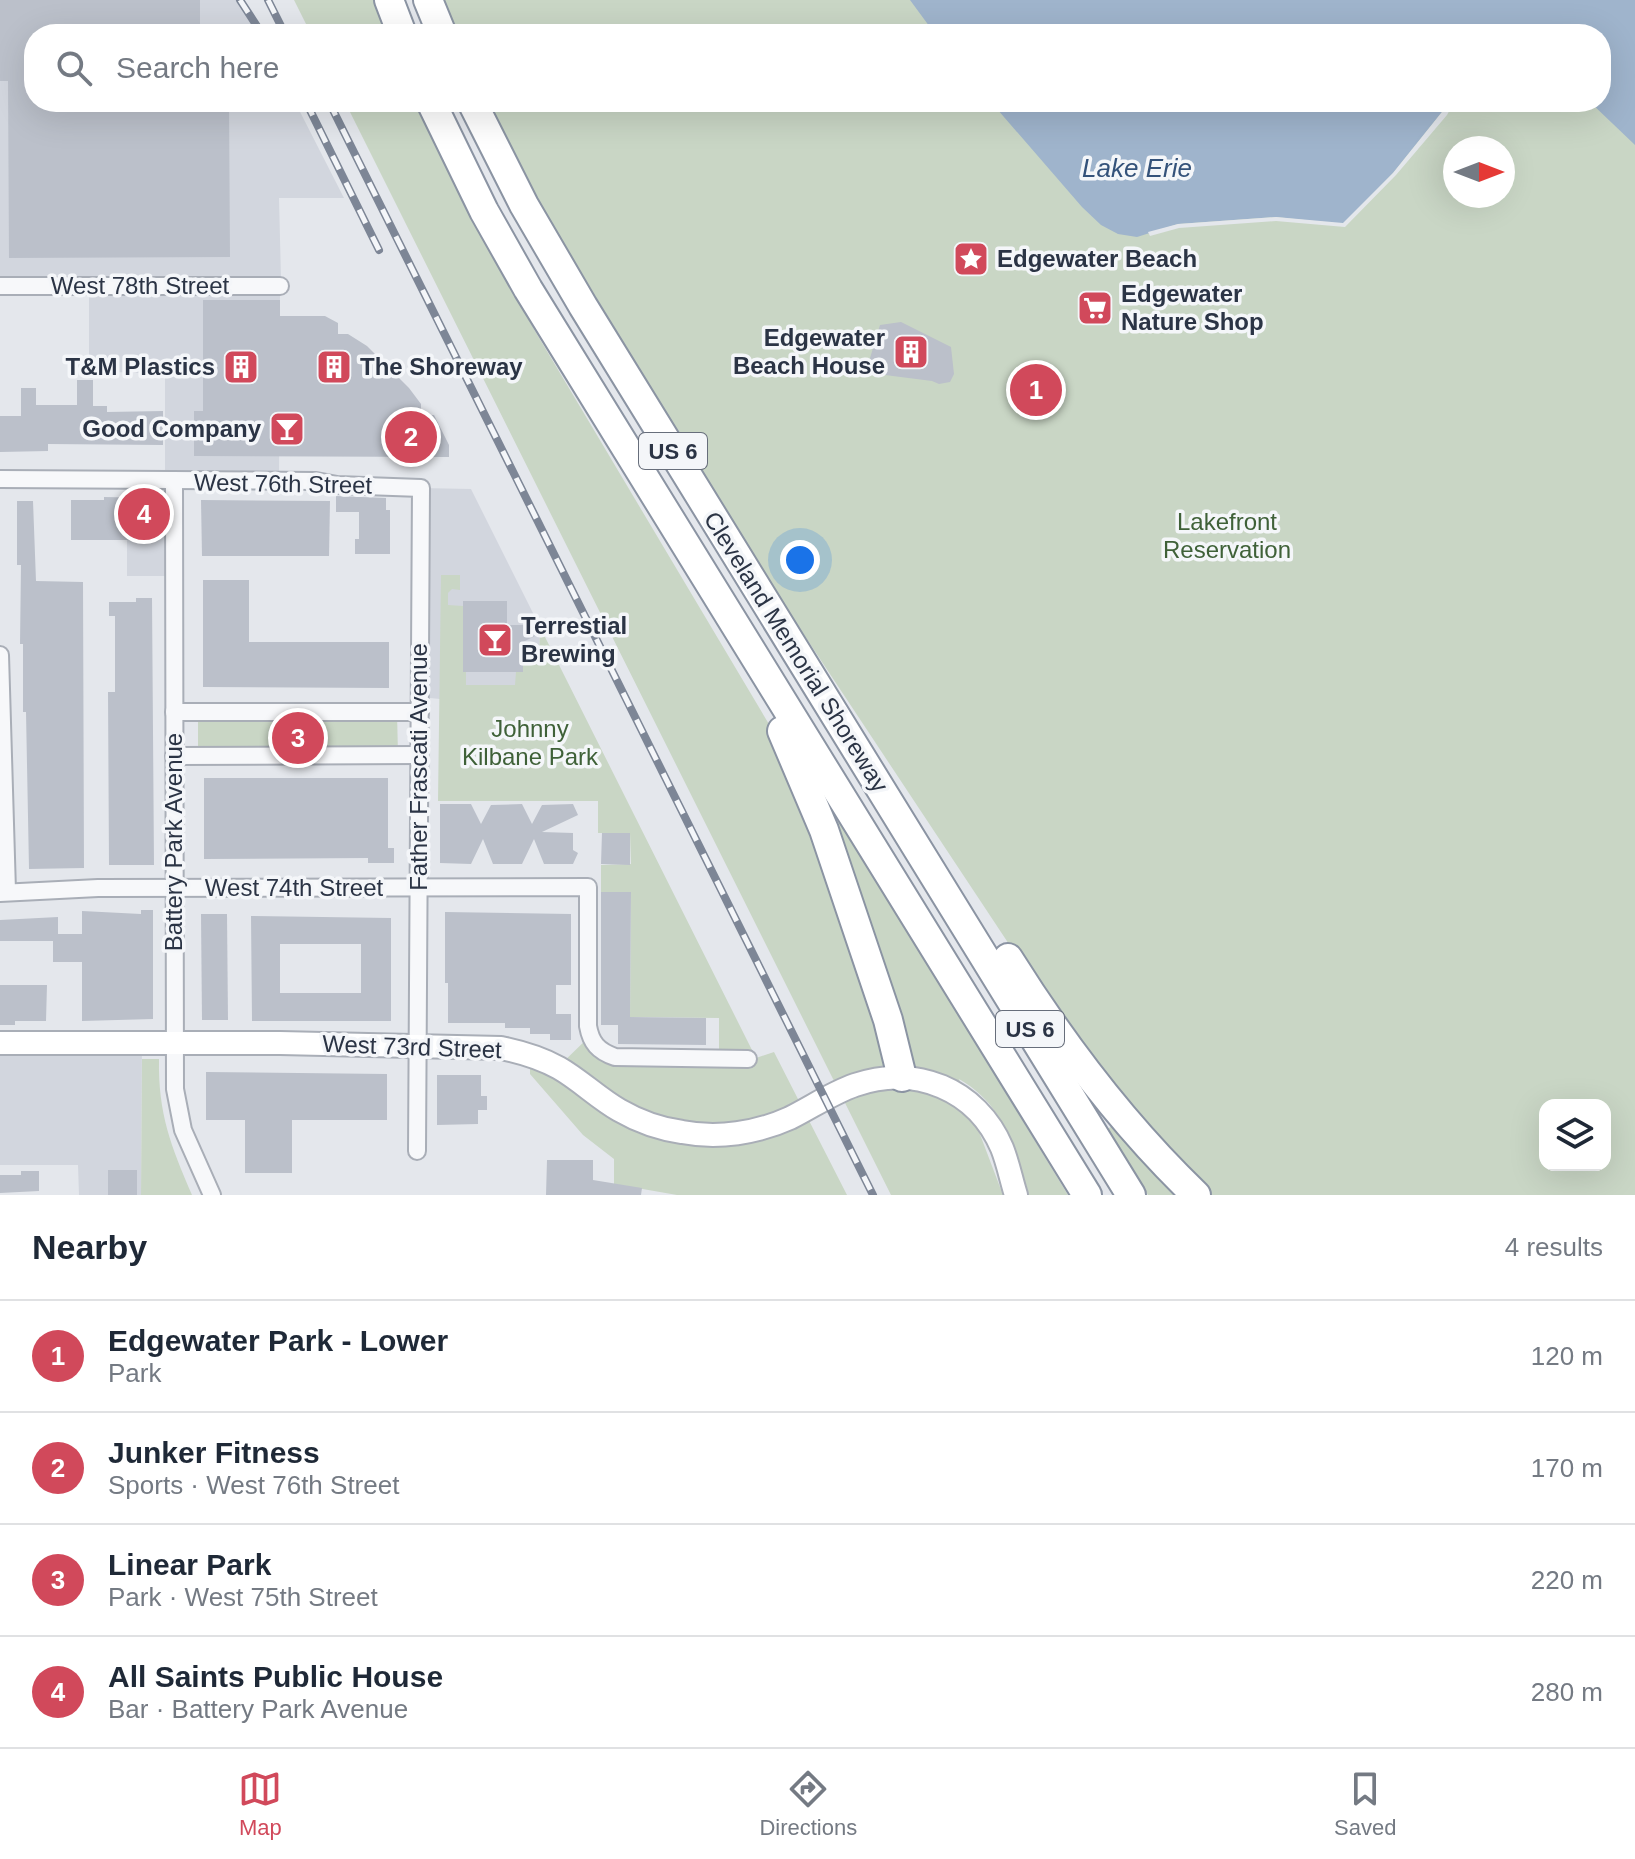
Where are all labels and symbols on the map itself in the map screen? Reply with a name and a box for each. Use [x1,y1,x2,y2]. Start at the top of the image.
north arrow [1443,136,1515,208]
water label: Lake Erie [1082,153,1192,183]
place icon: Edgewater Beach [952,240,990,278]
place label: Edgewater Beach [997,245,1197,272]
street label: West 78th Street [51,272,229,299]
place label: Edgewater Nature Shop [1121,280,1264,335]
supermarket icon: Edgewater Nature Shop [1076,289,1114,327]
place label: Edgewater Beach House [733,324,885,379]
building icon: Edgewater Beach House [892,333,930,371]
building icon: T&M Plastics [222,348,260,386]
building icon: The Shoreway [315,348,353,386]
place label: T&M Plastics [66,353,215,380]
place label: The Shoreway [360,353,523,380]
pin: 1 [1010,360,1062,420]
pin: 2 [385,407,437,467]
bar icon: Good Company [268,410,306,448]
place label: Good Company [82,415,262,442]
road number: US 6 [639,433,707,469]
street label: West 76th Street [194,468,373,499]
pin: 4 [118,484,170,544]
street label: Cleveland Memorial Shoreway [699,507,894,797]
park label: Lakefront Reservation [1163,508,1291,563]
your location [780,540,820,580]
place label: Terrestial Brewing [521,612,627,667]
bar icon: Terrestial Brewing [476,621,514,659]
street label: Father Frascati Avenue [405,643,432,891]
pin: 3 [272,708,324,768]
park label: Johnny Kilbane Park [462,715,599,770]
street label: Battery Park Avenue [160,733,187,951]
street label: West 74th Street [205,874,383,901]
road number: US 6 [996,1011,1064,1047]
street label: West 73rd Street [322,1030,503,1063]

